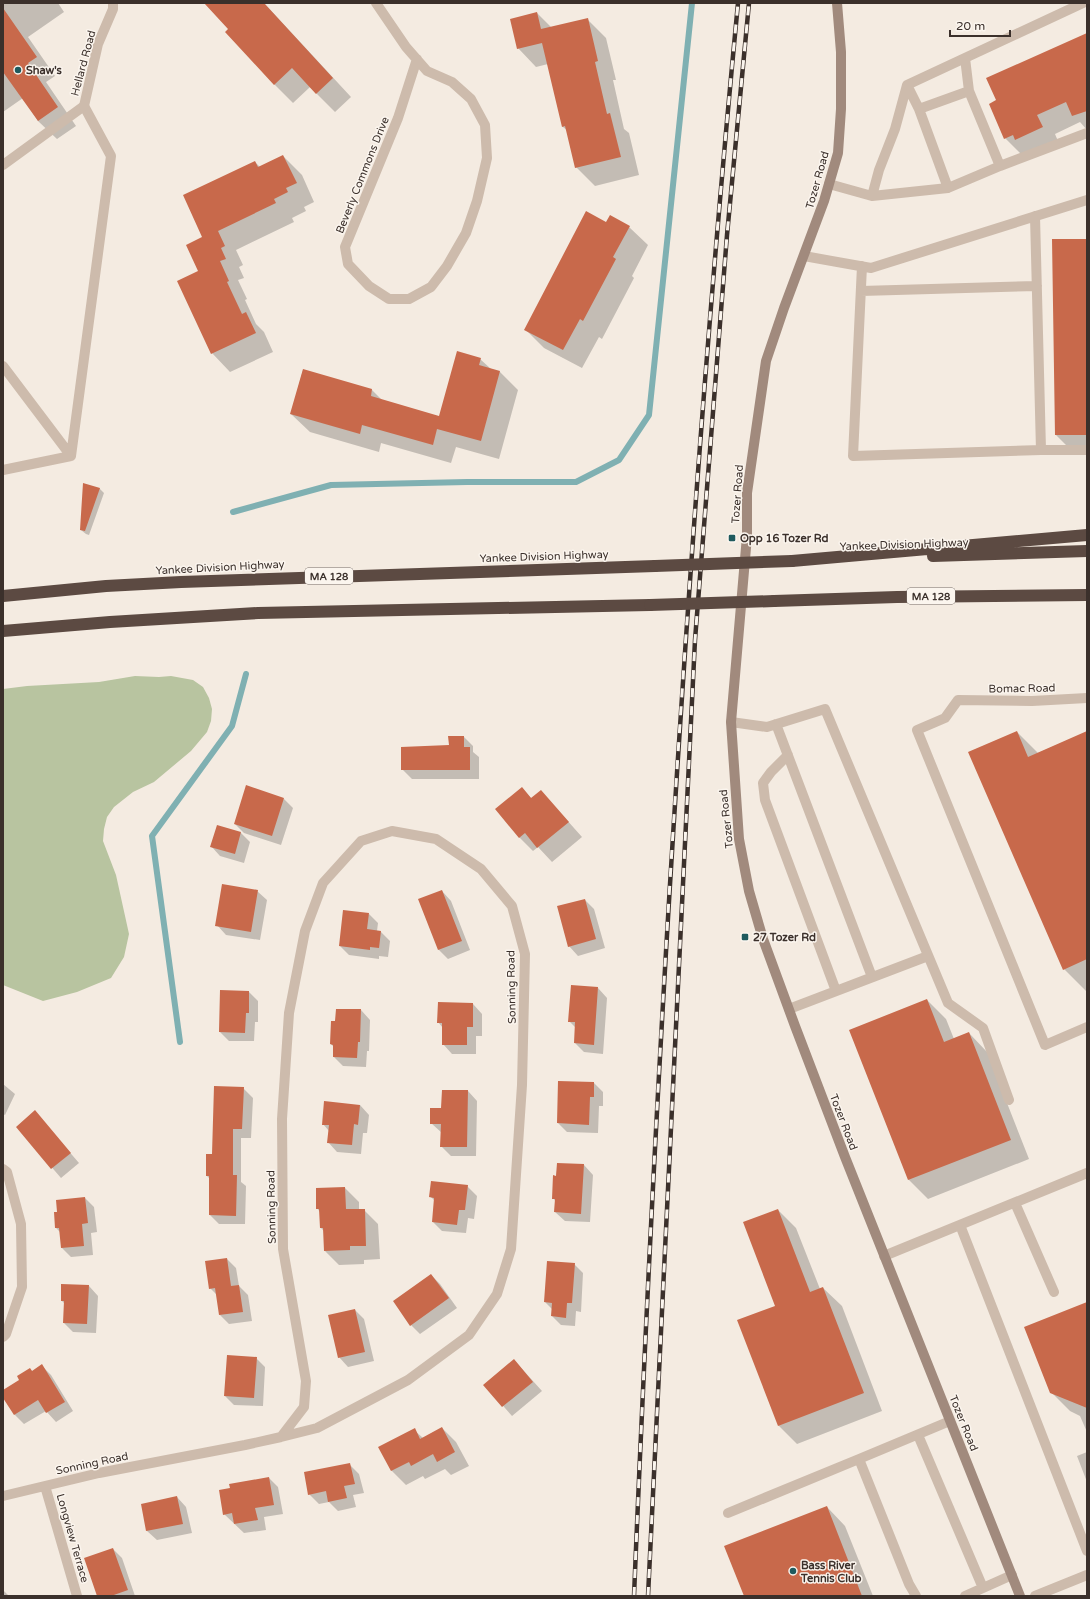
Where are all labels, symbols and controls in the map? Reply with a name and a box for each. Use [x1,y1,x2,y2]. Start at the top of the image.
scale bar [950,12,1010,38]
text: 20 m [956,19,985,33]
street label: Hellard Road [68,29,99,97]
place label: Shaw's [26,64,63,77]
marker: Shaw's [13,65,23,75]
street label: Beverly Commons Drive [333,115,392,235]
street label: Tozer Road [803,150,832,210]
street label: Tozer Road [729,464,746,524]
place label: Opp 16 Tozer Rd [740,532,829,546]
marker: Opp 16 Tozer Rd [727,533,737,543]
street label: Yankee Division Highway [839,536,969,553]
street label: Yankee Division Highway [479,548,609,565]
street label: Yankee Division Highway [155,558,285,577]
road number: MA 128 [305,568,353,584]
road number: MA 128 [907,588,955,604]
street label: Bomac Road [988,681,1056,696]
street label: Tozer Road [717,789,736,849]
place label: 27 Tozer Rd [753,931,816,944]
marker: 27 Tozer Rd [740,932,750,942]
street label: Sonning Road [504,950,519,1024]
street label: Tozer Road [827,1092,860,1152]
street label: Sonning Road [264,1170,279,1244]
street label: Tozer Road [946,1393,981,1453]
street label: Sonning Road [55,1449,130,1478]
street label: Longview Terrace [54,1492,91,1584]
place label: Bass River Tennis Club [800,1559,862,1585]
marker: Bass River Tennis Club [788,1566,798,1576]

